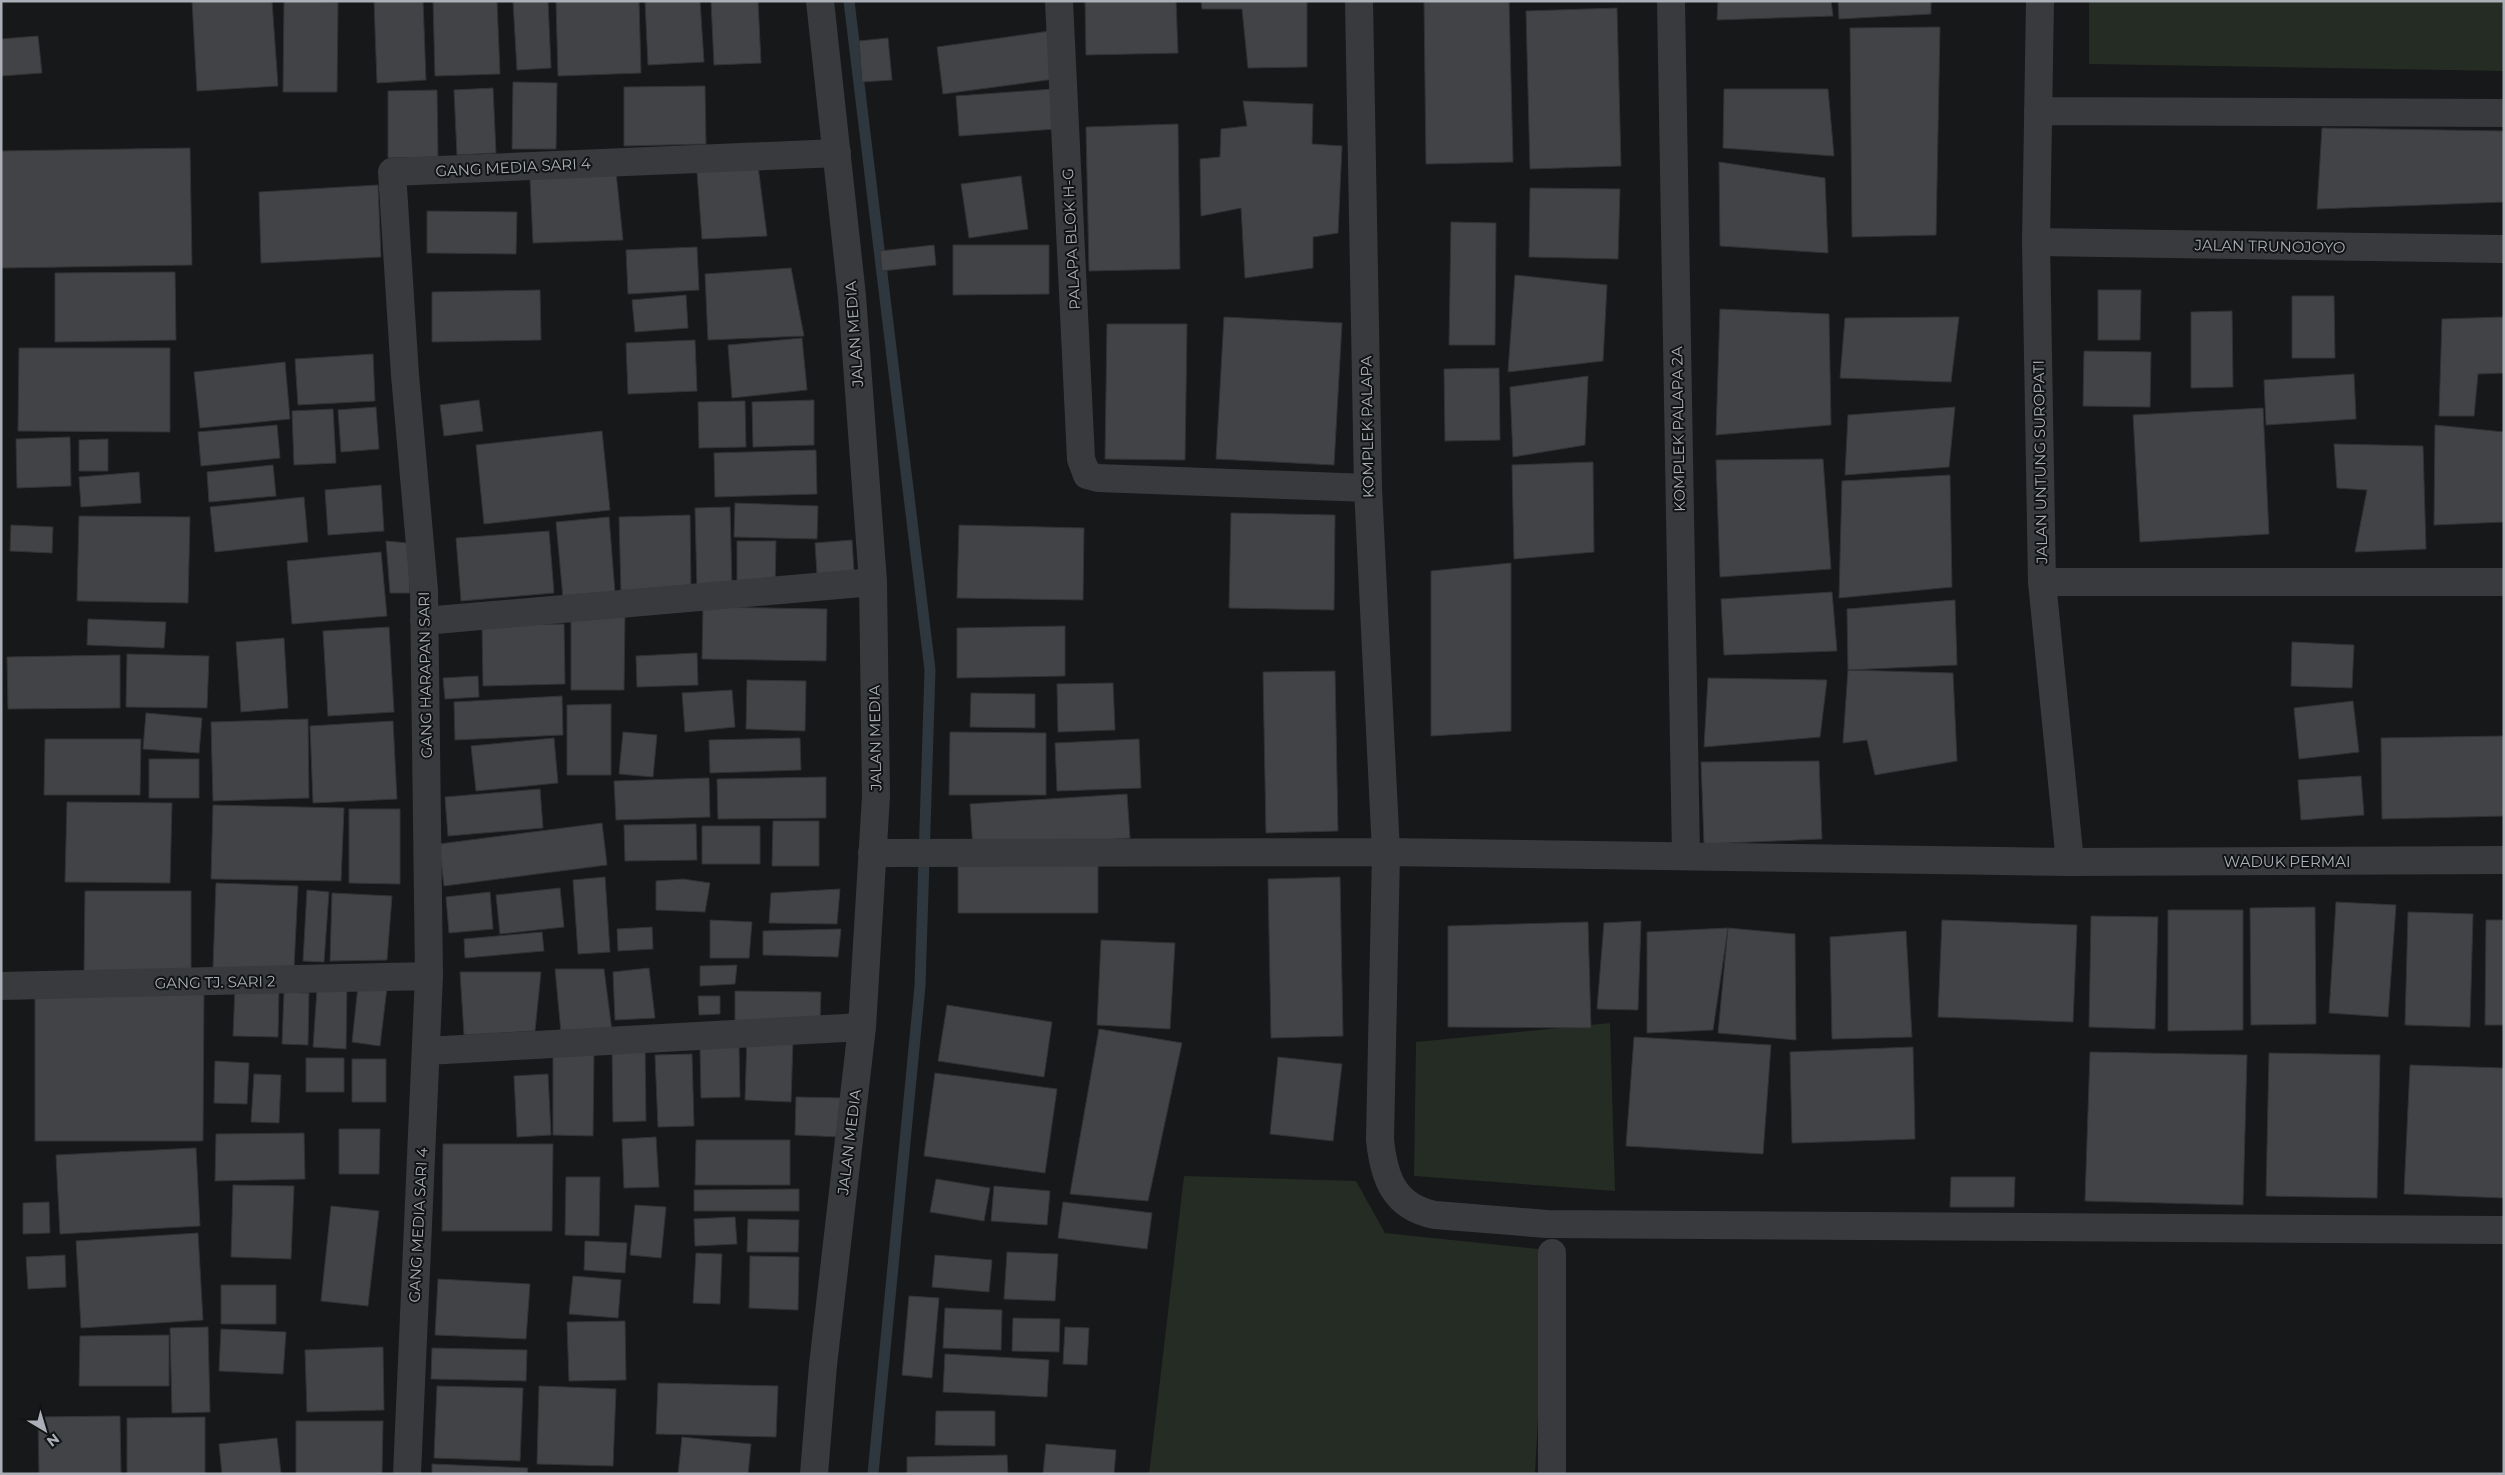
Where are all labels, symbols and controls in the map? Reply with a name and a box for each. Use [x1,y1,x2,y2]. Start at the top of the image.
street label: GANG MEDIA SARI 4 [435,153,591,181]
street label: PALAPA BLOK H-G [1058,168,1084,310]
street label: JALAN TRUNOJOYO [2193,235,2346,257]
street label: JALAN MEDIA [841,280,867,388]
street label: KOMPLEK PALAPA 2A [1667,346,1689,512]
street label: KOMPLEK PALAPA [1356,355,1378,498]
street label: JALAN UNTUNG SUROPATI [2029,360,2051,565]
street label: GANG HARAPAN SARI [414,591,436,759]
street label: JALAN MEDIA [865,685,885,792]
street label: WADUK PERMAI [2224,852,2350,871]
street label: GANG TJ. SARI 2 [154,971,276,993]
street label: JALAN MEDIA [833,1088,865,1197]
street label: GANG MEDIA SARI 4 [404,1147,432,1303]
north arrow [20,1405,70,1455]
text: N [43,1430,63,1451]

